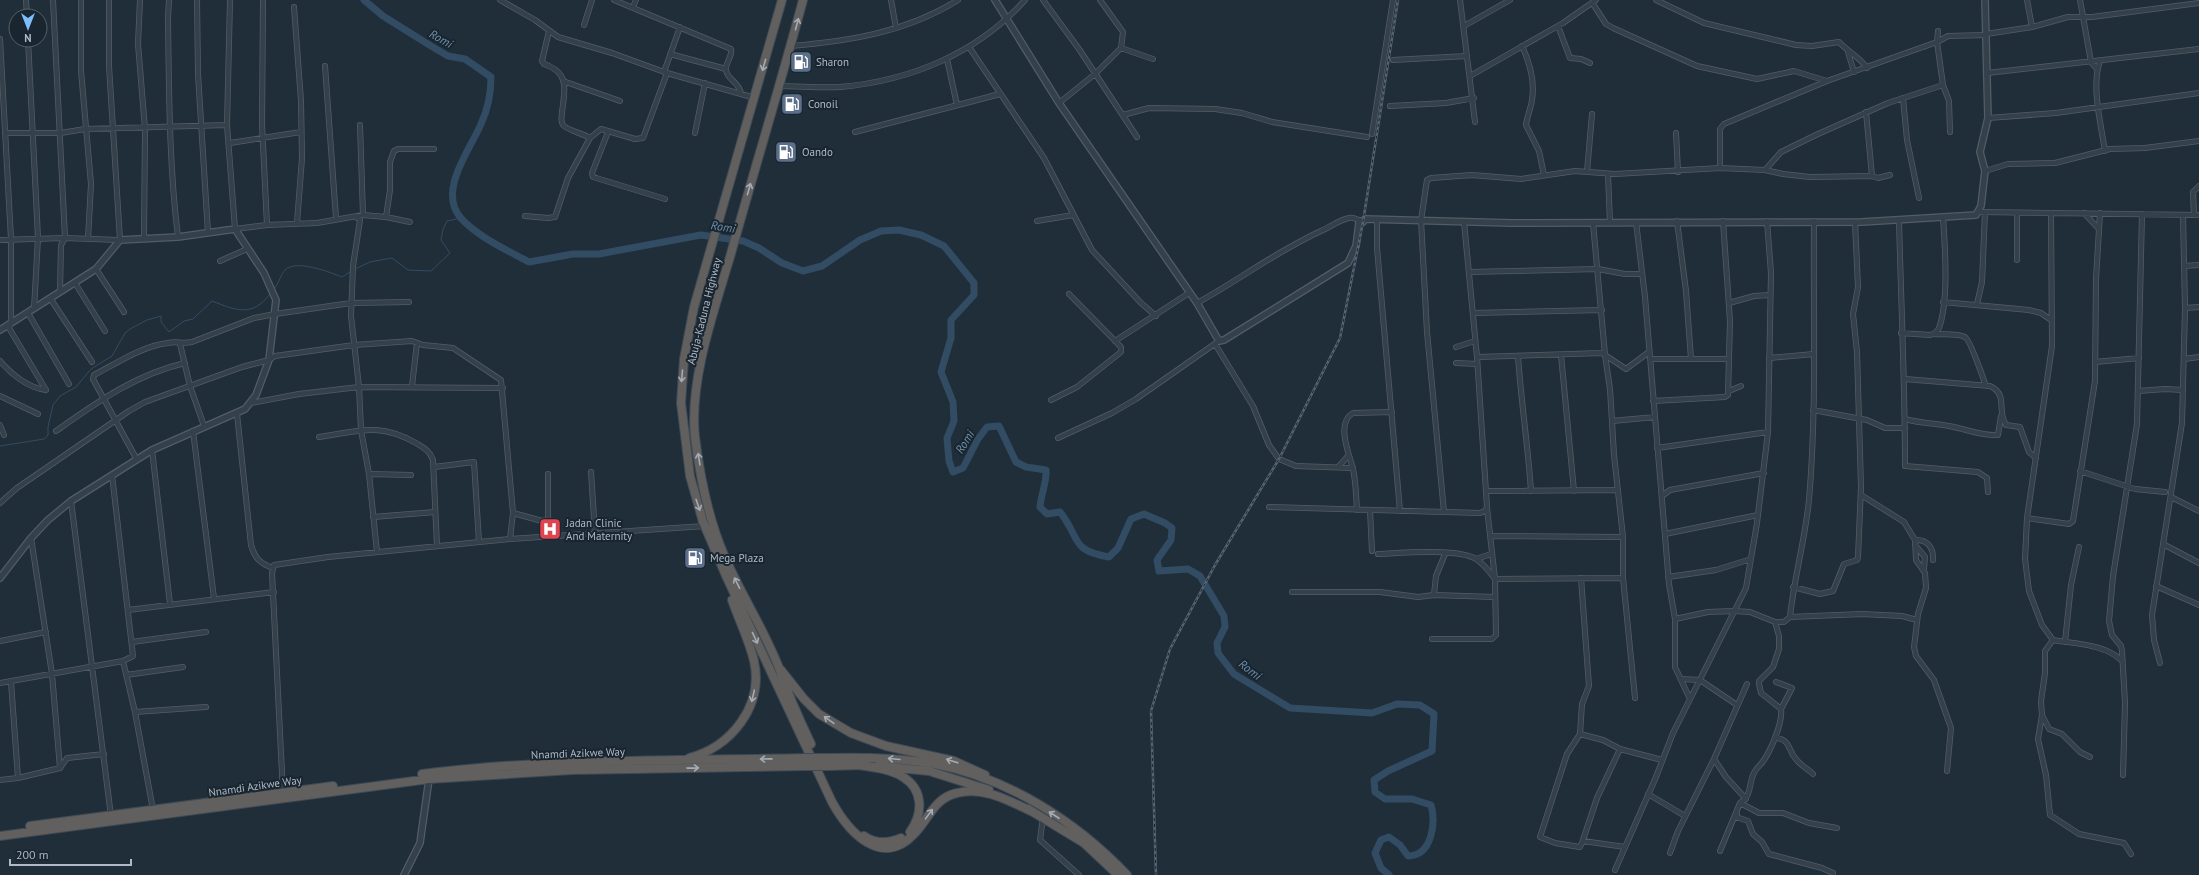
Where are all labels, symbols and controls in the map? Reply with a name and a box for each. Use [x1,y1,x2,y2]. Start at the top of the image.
north arrow [8,8,48,48]
one-way arrow [793,18,801,31]
water label: Romi [427,26,456,52]
text: N [24,31,32,45]
fuel station icon: Sharon [788,49,814,75]
place label: Sharon [816,55,849,69]
one-way arrow [760,58,767,71]
fuel station icon: Conoil [779,91,805,117]
place label: Conoil [808,97,839,111]
fuel station icon: Oando [773,139,799,165]
place label: Oando [802,145,833,159]
one-way arrow [746,183,753,196]
water label: Romi [710,217,737,236]
street label: Abuja-Kaduna Highway [684,255,724,366]
one-way arrow [679,369,686,382]
water label: Romi [952,427,978,456]
one-way arrow [695,453,703,466]
one-way arrow [694,498,702,510]
hospital icon: Jadan Clinic And Maternity [537,516,563,542]
place label: Jadan Clinic And Maternity [565,516,633,543]
fuel station icon: Mega Plaza [682,545,708,571]
place label: Mega Plaza [710,551,764,565]
one-way arrow [733,577,740,589]
one-way arrow [752,632,760,644]
water label: Romi [1236,656,1265,684]
one-way arrow [749,689,756,702]
one-way arrow [824,716,835,724]
street label: Nnamdi Azikwe Way [531,744,626,762]
one-way arrow [760,755,773,763]
one-way arrow [888,755,901,762]
one-way arrow [946,756,958,764]
one-way arrow [686,764,699,772]
street label: Nnamdi Azikwe Way [207,772,303,799]
one-way arrow [925,809,933,820]
one-way arrow [1049,811,1060,819]
scale bar [10,841,131,867]
text: 200 m [16,847,49,862]

